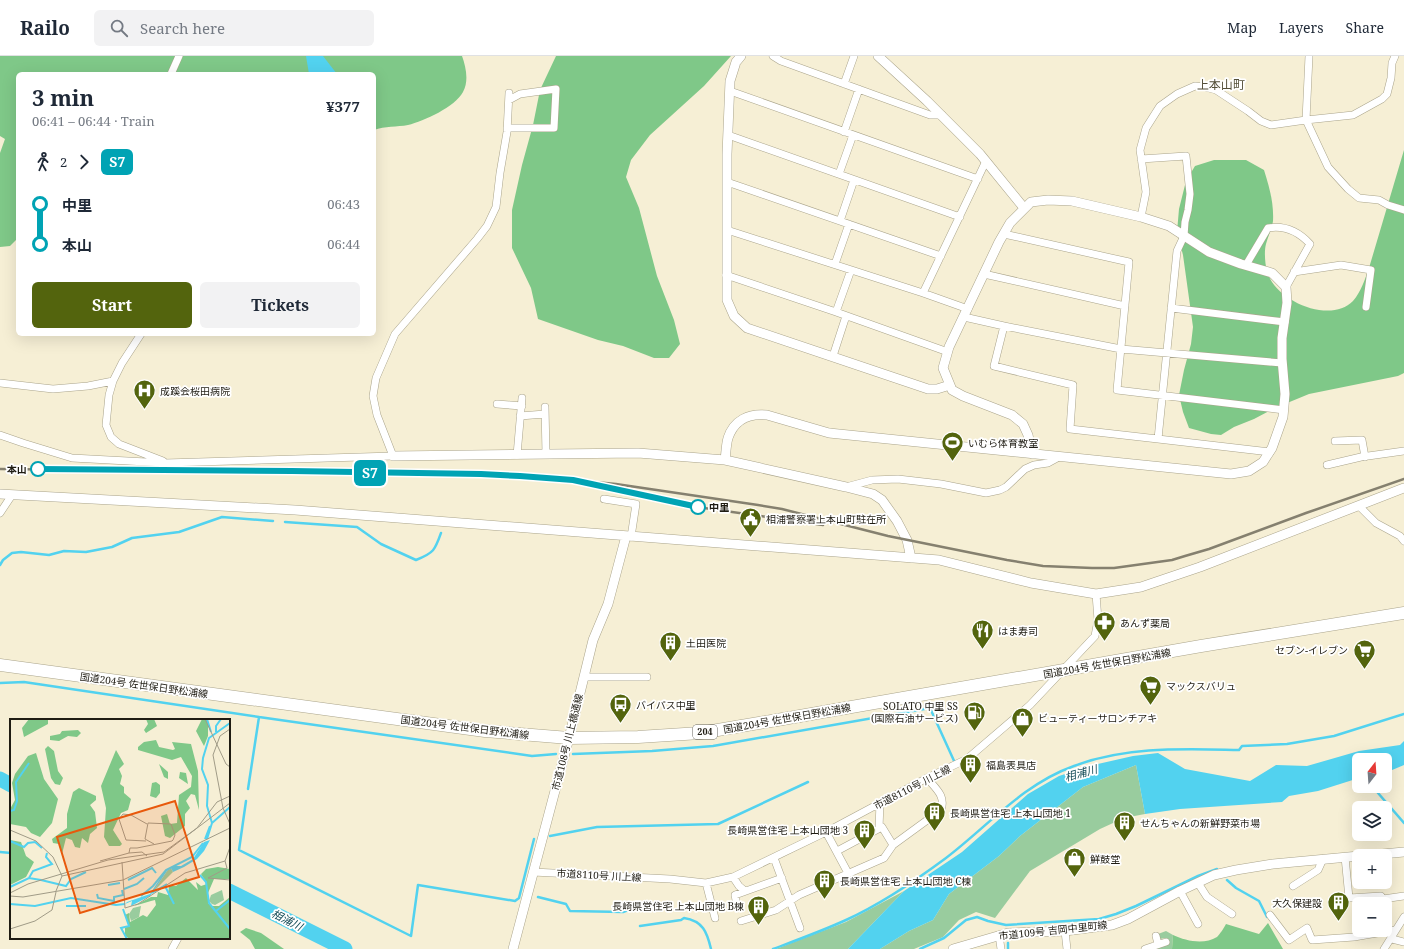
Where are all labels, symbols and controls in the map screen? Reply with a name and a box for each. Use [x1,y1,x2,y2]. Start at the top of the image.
search box [94,10,374,46]
text: Railo [20,15,70,41]
icon: search [108,17,130,39]
text: Search here [140,18,225,38]
text: Map [1227,18,1257,37]
text: Layers [1279,18,1324,37]
text: Share [1346,18,1384,37]
district label: 上本山町 [1197,76,1245,93]
text: 3 min [32,82,94,112]
text: ¥377 [326,96,360,116]
text: 06:41 – 06:44 · Train [32,112,155,130]
icon: walk [32,151,54,173]
icon: forward [73,151,95,173]
text: S7 [109,152,125,171]
text: 2 [60,153,67,171]
text: 中里 [62,195,92,215]
text: 06:43 [327,195,360,213]
text: 本山 [62,235,92,255]
text: 06:44 [327,235,360,253]
button: Start [32,282,192,328]
button: Tickets [200,282,360,328]
hospital icon: 成蹊会桜田病院 [132,378,158,411]
place label: 成蹊会桜田病院 [160,384,230,398]
sports icon: いむら体育教室 [939,430,965,463]
place label: いむら体育教室 [968,436,1038,450]
line badge: S7 [352,460,388,486]
marker: 本山 [30,461,46,477]
place label: 本山 [6,462,27,476]
text: S7 [362,463,378,482]
marker: 中里 [690,499,706,515]
place label: 中里 [709,500,729,514]
public building icon: 相浦警察署上本山町駐在所 [737,506,763,539]
place label: 相浦警察署上本山町駐在所 [766,512,886,526]
pharmacy icon: あんず薬局 [1091,610,1117,643]
place label: あんず薬局 [1120,616,1170,630]
restaurant icon: はま寿司 [969,618,995,651]
place label: はま寿司 [998,624,1038,638]
building icon: 土田医院 [657,630,683,663]
place label: 土田医院 [686,636,726,650]
supermarket icon: セブン-イレブン [1351,637,1377,670]
place label: セブン-イレブン [1275,643,1348,657]
street label: 国道204号 佐世保日野松浦線 [1042,645,1172,681]
street label: 国道204号 佐世保日野松浦線 [79,669,209,701]
supermarket icon: マックスバリュ [1138,673,1164,706]
place label: マックスバリュ [1166,679,1236,693]
street label: 市道108号 川上橋通線 [548,692,586,792]
bus stop icon: バイパス中里 [608,692,634,725]
place label: バイパス中里 [636,698,696,712]
place label: SOLATO 中里 SS (国際石油サービス) [871,699,958,725]
fuel station icon: SOLATO 中里 SS (国際石油サービス) [961,699,987,732]
street label: 国道204号 佐世保日野松浦線 [722,700,852,736]
shop icon: ビューティーサロンチアキ [1010,705,1036,738]
place label: ビューティーサロンチアキ [1038,711,1157,725]
street label: 国道204号 佐世保日野松浦線 [400,712,530,742]
inset map [10,719,230,939]
road number: 204 [693,725,717,739]
building icon: 福島表具店 [958,752,984,785]
north arrow [1352,753,1392,793]
map controls [1352,753,1392,937]
place label: 福島表具店 [986,758,1036,772]
street label: 市道8110号 川上線 [871,761,953,813]
water label: 相浦川 [1063,761,1100,784]
building icon: 長崎県営住宅 上本山団地 1 [921,800,947,833]
button: layers [1352,801,1392,841]
place label: 長崎県営住宅 上本山団地 1 [950,806,1071,820]
building icon: せんちゃんの新鮮野菜市場 [1112,810,1138,843]
place label: せんちゃんの新鮮野菜市場 [1140,816,1260,830]
building icon: 長崎県営住宅 上本山団地 3 [851,817,877,850]
place label: 長崎県営住宅 上本山団地 3 [727,823,848,837]
shop icon: 鮮鼓堂 [1062,846,1088,879]
button: + [1352,849,1392,889]
place label: 鮮鼓堂 [1090,852,1120,866]
street label: 市道8110号 川上線 [556,866,642,884]
building icon: 長崎県営住宅 上本山団地 C棟 [812,868,838,901]
place label: 長崎県営住宅 上本山団地 C棟 [840,874,971,888]
building icon: 大久保建設 [1325,890,1351,923]
building icon: 長崎県営住宅 上本山団地 B棟 [746,893,772,926]
place label: 大久保建設 [1272,896,1322,910]
button: − [1352,897,1392,937]
place label: 長崎県営住宅 上本山団地 B棟 [612,899,744,913]
water label: 相浦川 [269,905,306,934]
street label: 市道109号 吉岡中里町線 [998,917,1108,943]

